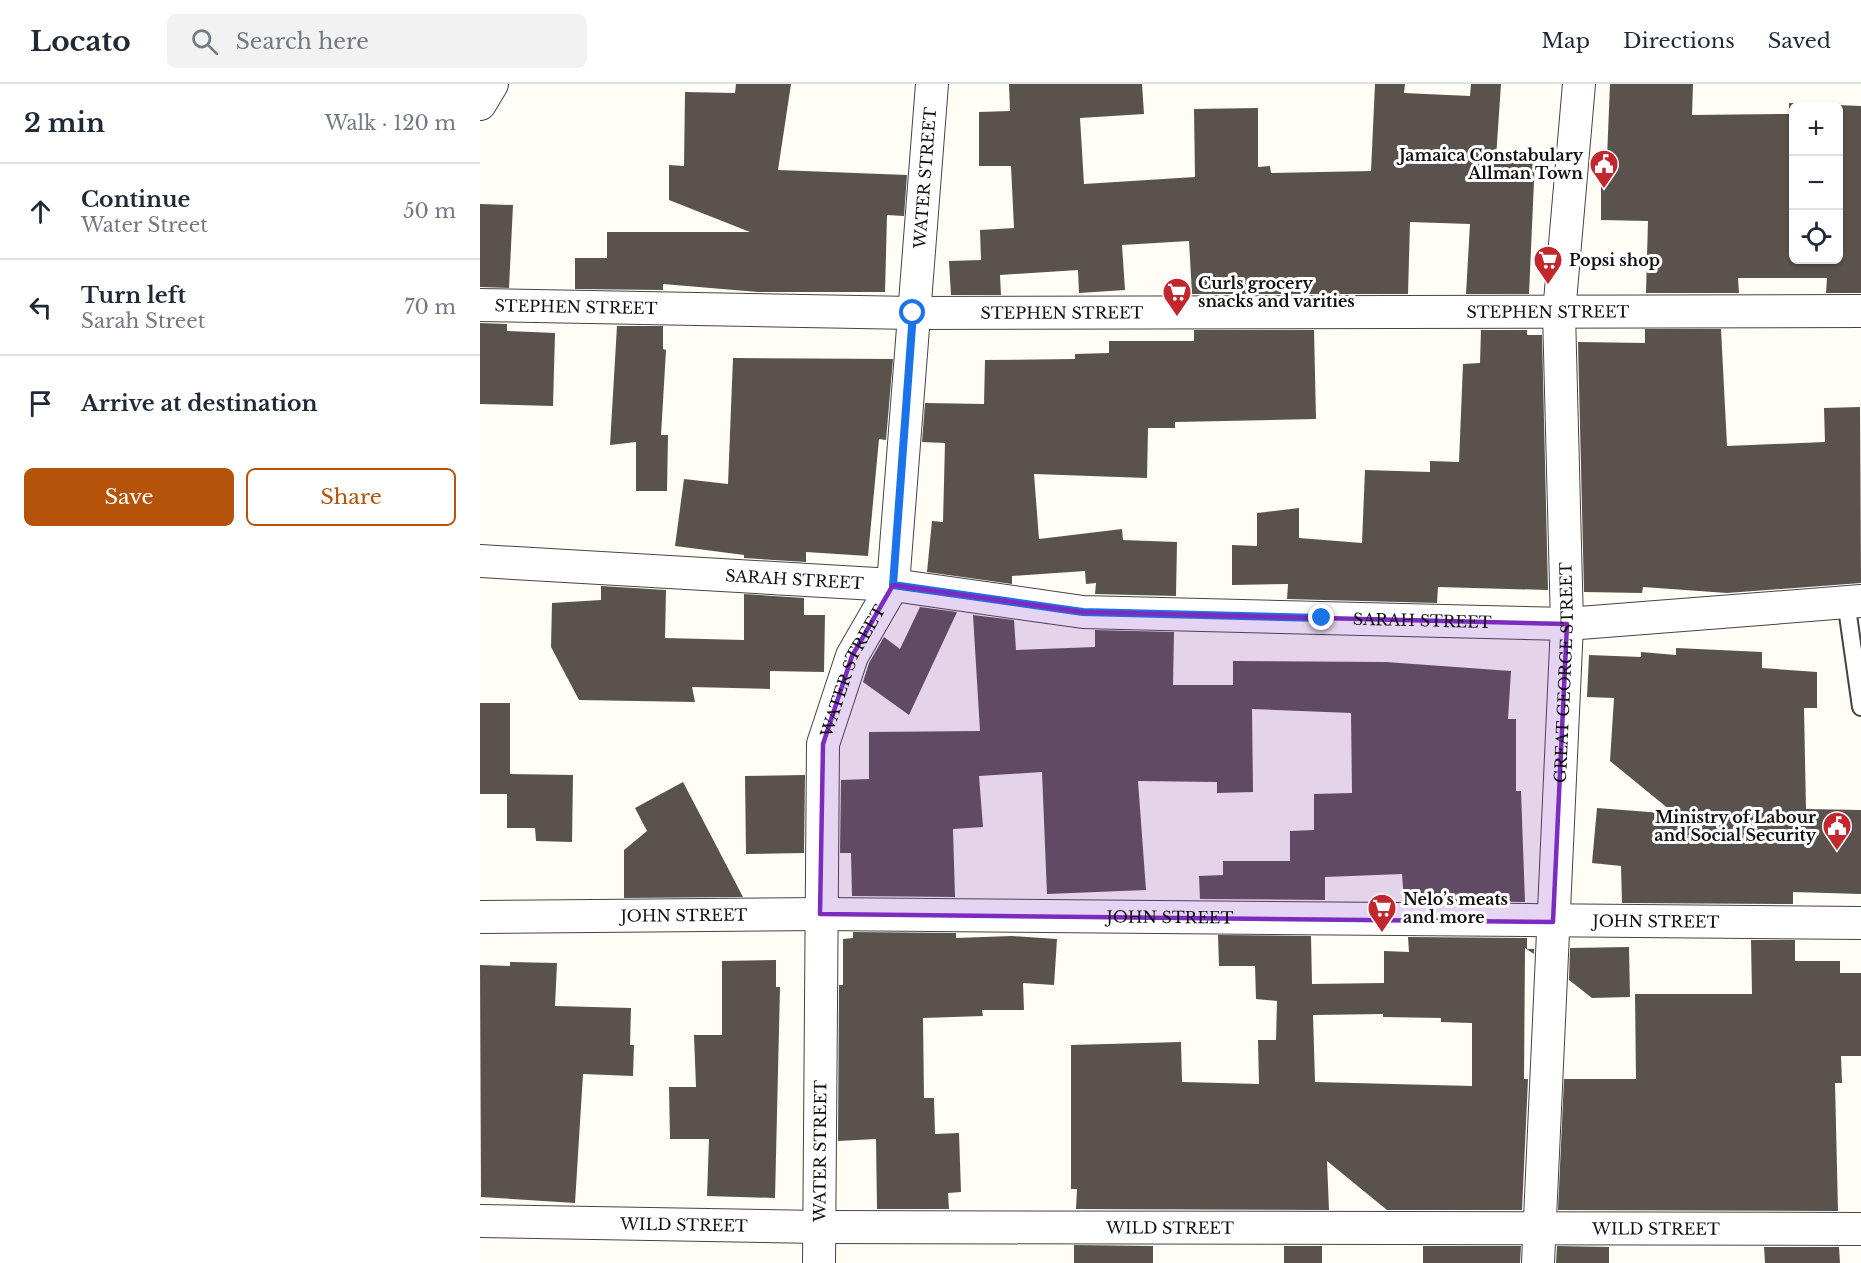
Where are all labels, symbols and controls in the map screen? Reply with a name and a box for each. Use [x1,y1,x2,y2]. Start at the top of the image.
search box [167,14,587,68]
text: Locato [30,24,131,59]
icon: search [188,25,221,58]
text: Search here [236,28,369,55]
text: Map [1541,28,1590,54]
text: Directions [1623,28,1735,54]
text: Saved [1768,28,1831,54]
map controls [1789,102,1843,264]
button: + [1789,102,1843,156]
street label: WATER STREET [909,106,940,250]
text: 2 min [24,107,105,139]
text: Walk · 120 m [325,111,456,135]
place label: Jamaica Constabulary Allman Town [1396,145,1584,183]
public building icon: Jamaica Constabulary Allman Town [1588,148,1620,190]
button: − [1789,156,1843,210]
text: Continue [81,186,190,213]
icon: ahead [24,195,57,228]
text: 50 m [403,199,456,223]
button: locate [1789,210,1843,264]
text: Water Street [81,213,208,237]
supermarket icon: Popsi shop [1532,244,1564,286]
place label: Popsi shop [1569,250,1660,270]
place label: Curls grocery snacks and varities [1198,273,1355,311]
supermarket icon: Curls grocery snacks and varities [1161,276,1193,318]
text: Turn left [81,282,186,309]
icon: left [24,291,57,324]
text: 70 m [404,295,456,319]
street label: STEPHEN STREET [494,295,658,318]
route start [899,299,925,325]
street label: STEPHEN STREET [1466,301,1630,322]
street label: STEPHEN STREET [980,303,1144,323]
text: Sarah Street [81,309,205,333]
icon: arrive [24,387,57,420]
text: Arrive at destination [81,390,318,417]
button: Save [24,468,234,526]
button: Share [246,468,456,526]
street label: GREAT GEORGE STREET [1550,562,1577,784]
street label: SARAH STREET [725,565,864,593]
street label: WATER STREET [816,601,889,740]
route end [1308,604,1334,630]
street label: SARAH STREET [1353,609,1492,632]
place label: Ministry of Labour and Social Security [1654,807,1817,845]
public building icon: Ministry of Labour and Social Security [1821,810,1853,852]
place label: Nelo’s meats and more [1403,889,1508,927]
supermarket icon: Nelo’s meats and more [1366,892,1398,934]
street label: JOHN STREET [619,905,748,926]
street label: JOHN STREET [1105,906,1234,928]
street label: JOHN STREET [1591,911,1720,932]
street label: WATER STREET [809,1080,830,1223]
street label: WILD STREET [619,1213,748,1236]
street label: WILD STREET [1105,1218,1234,1238]
street label: WILD STREET [1591,1218,1720,1239]

